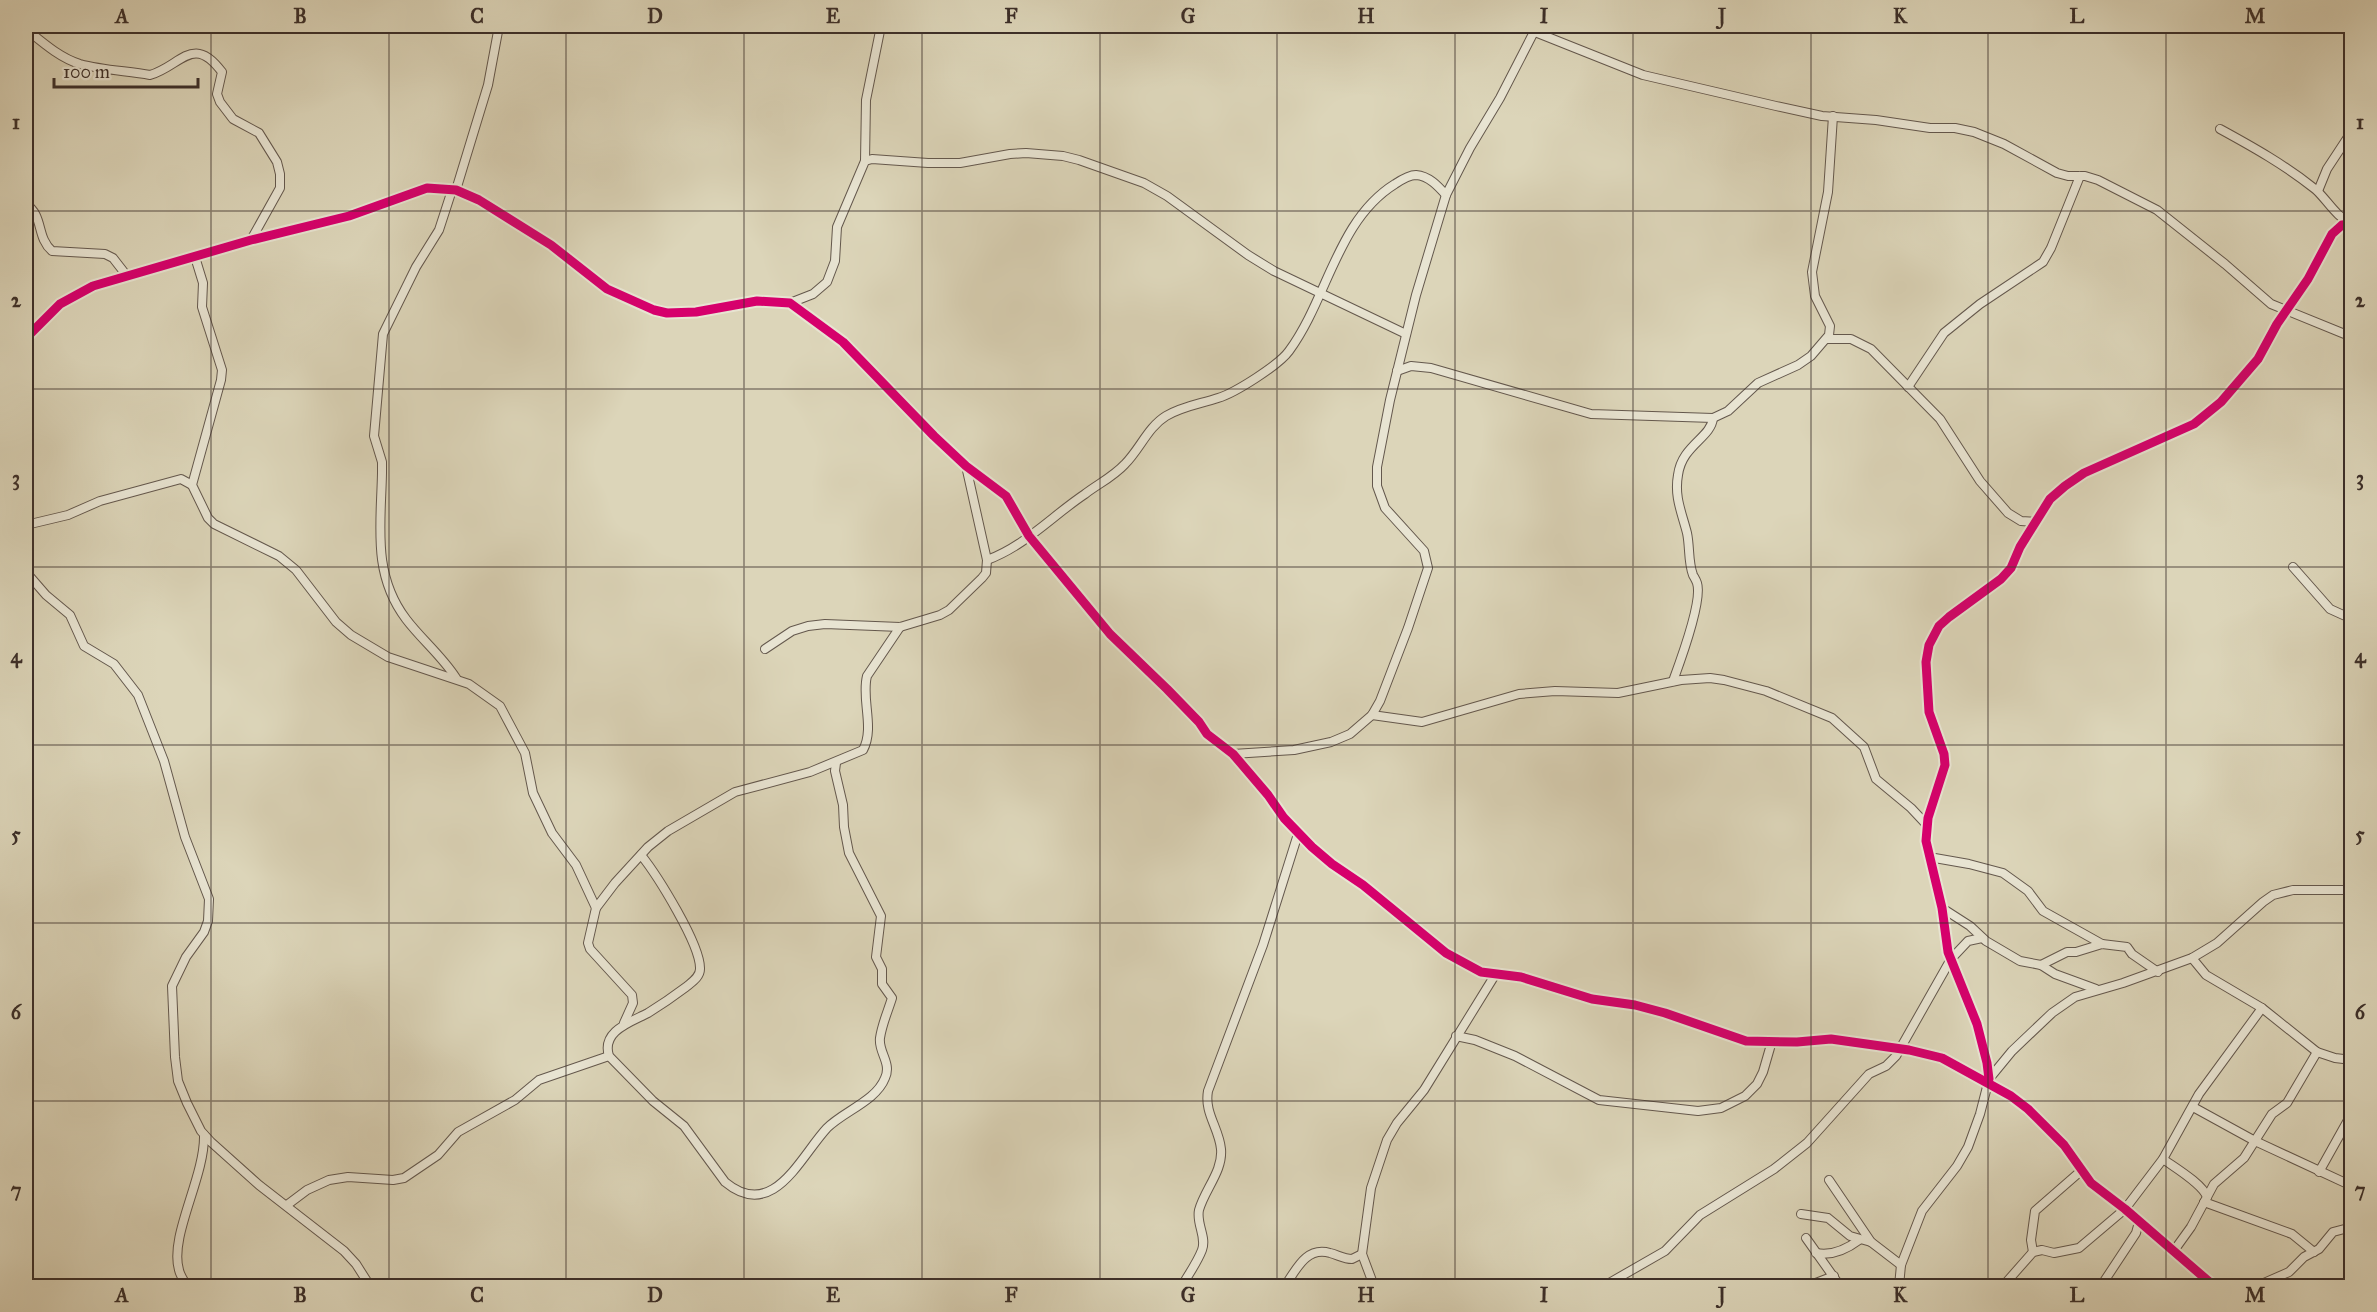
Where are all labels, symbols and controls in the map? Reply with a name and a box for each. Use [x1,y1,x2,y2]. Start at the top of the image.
text: A [113,4,129,28]
text: B [293,4,307,28]
text: C [470,4,484,28]
text: D [647,4,663,28]
text: E [826,4,841,28]
text: F [1004,4,1018,28]
text: G [1181,4,1196,28]
text: H [1357,4,1375,28]
text: I [1540,4,1549,28]
text: J [1715,4,1727,30]
text: K [1893,4,1908,28]
text: L [2070,4,2085,28]
text: M [2245,4,2266,28]
scale bar [54,51,198,89]
text: 100 m [63,61,110,83]
text: 1 [12,110,20,134]
text: 1 [2356,110,2364,134]
text: 2 [11,288,22,312]
text: 2 [2355,288,2366,312]
text: 3 [12,466,20,491]
text: 3 [2356,466,2364,491]
text: 4 [10,644,22,669]
text: 4 [2354,644,2366,669]
text: 5 [11,822,21,846]
text: 5 [2355,822,2365,846]
text: 6 [11,1000,23,1024]
text: 6 [2355,1000,2367,1024]
text: 7 [11,1178,22,1202]
text: 7 [2355,1178,2366,1202]
text: A [113,1283,129,1307]
text: B [293,1283,307,1307]
text: C [470,1283,484,1307]
text: D [647,1283,663,1307]
text: E [826,1283,841,1307]
text: F [1004,1283,1018,1307]
text: G [1181,1283,1196,1307]
text: H [1357,1283,1375,1307]
text: I [1540,1283,1549,1307]
text: J [1715,1283,1727,1309]
text: K [1893,1283,1908,1307]
text: L [2070,1283,2085,1307]
text: M [2245,1283,2266,1307]

